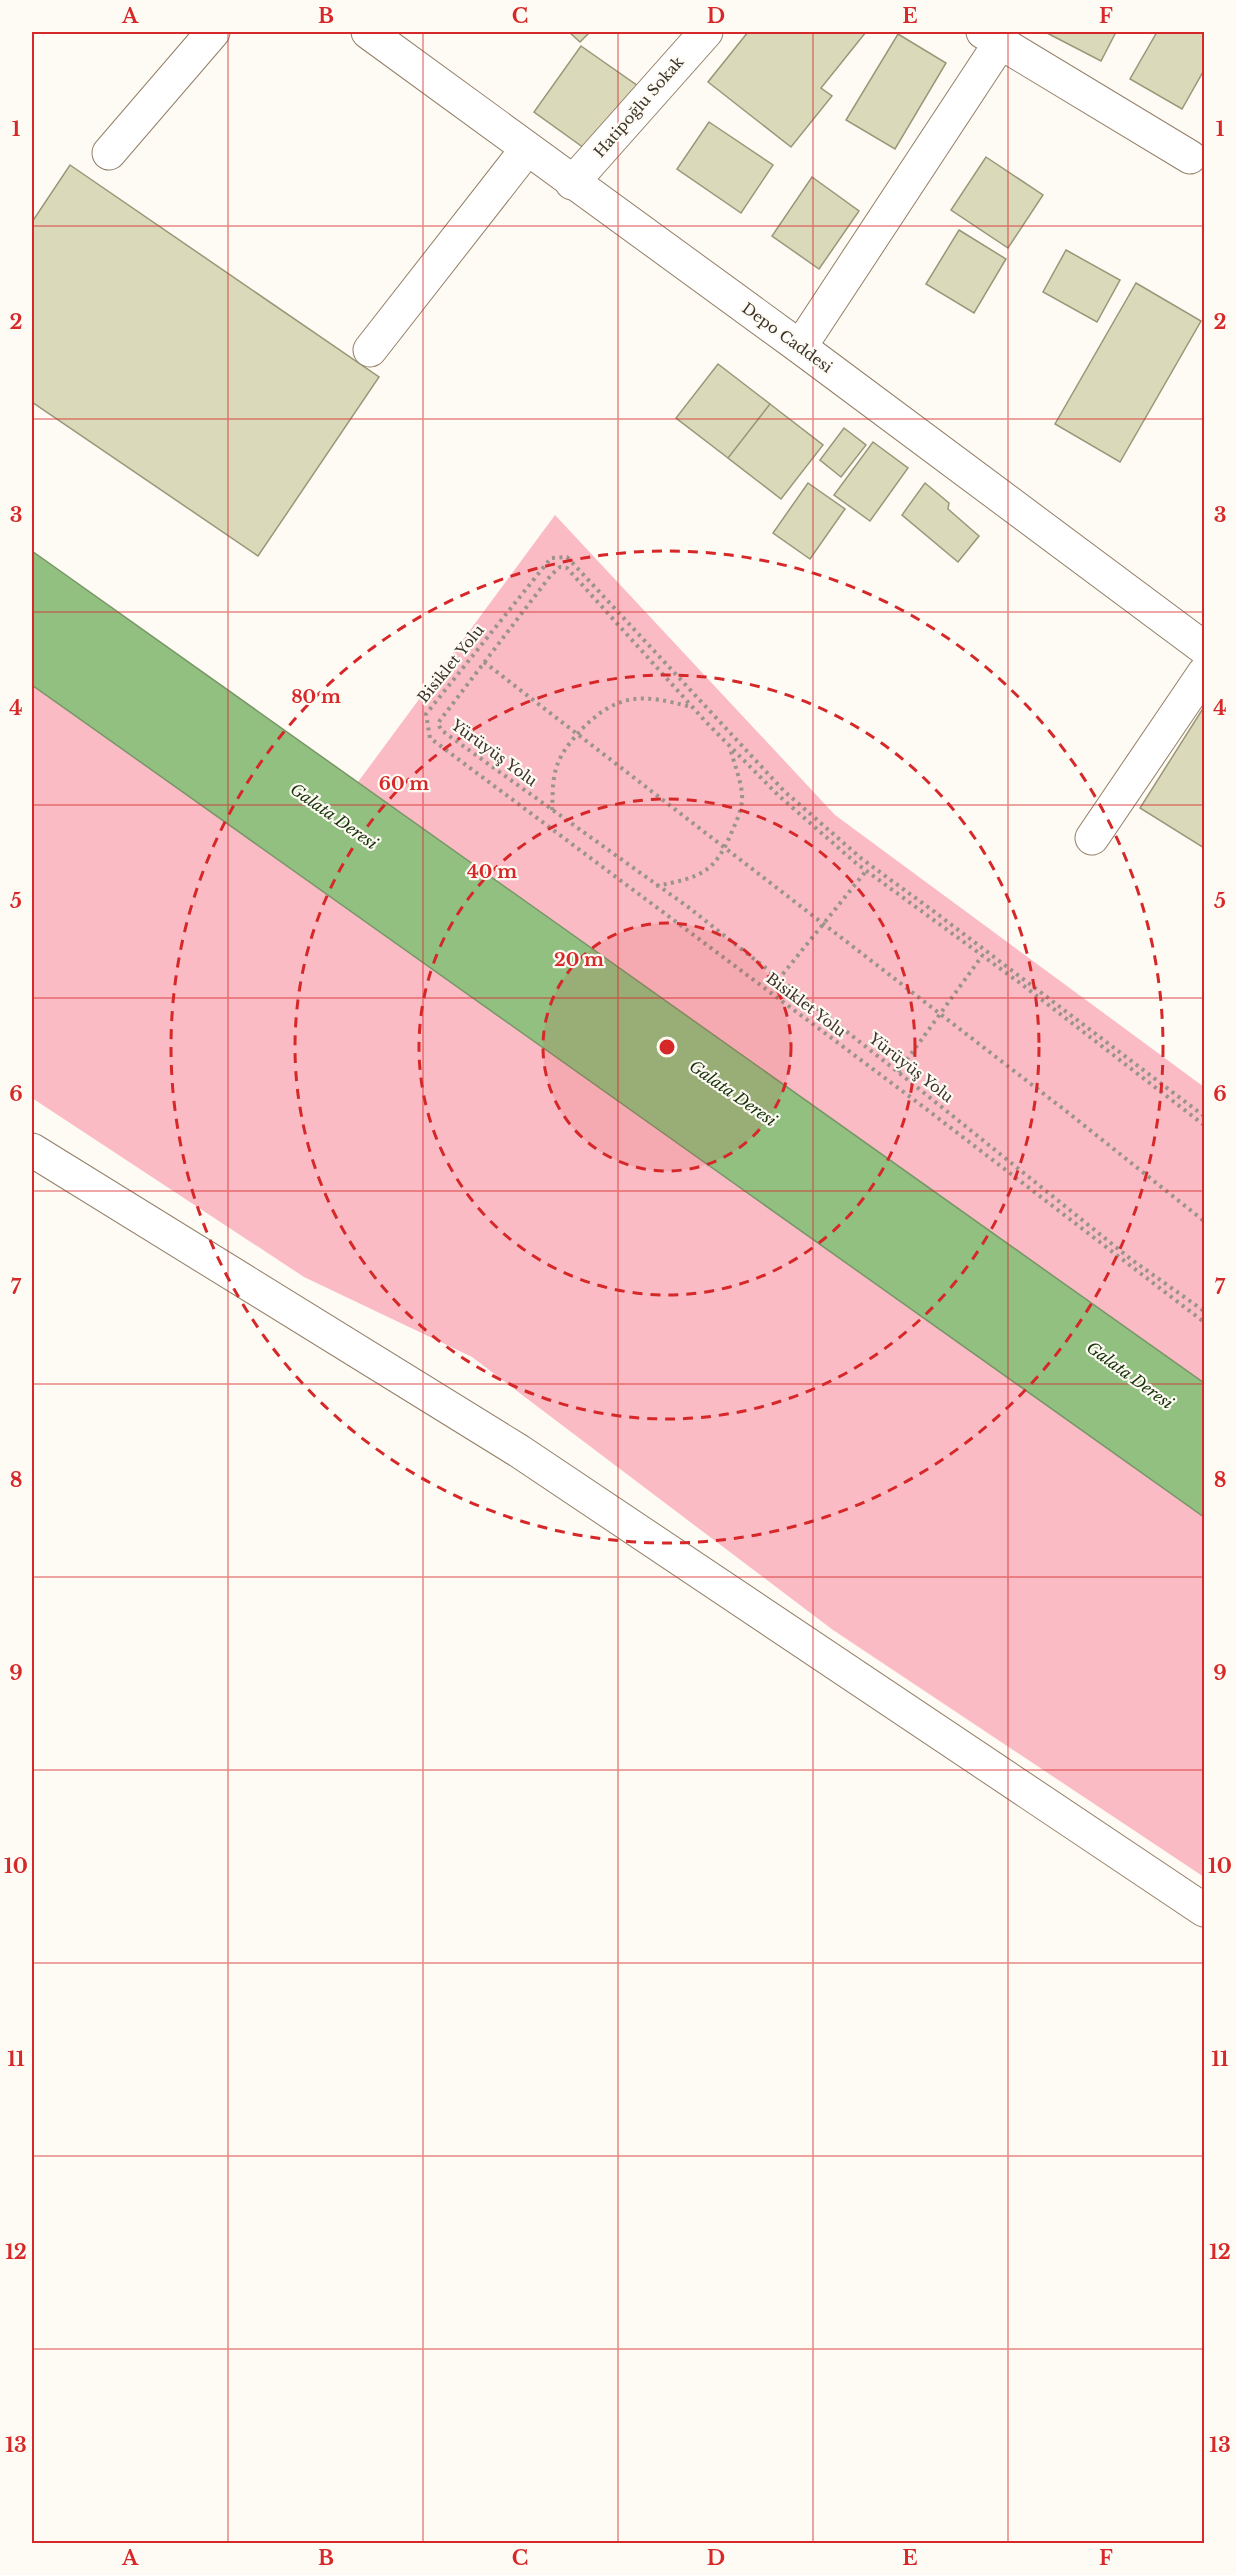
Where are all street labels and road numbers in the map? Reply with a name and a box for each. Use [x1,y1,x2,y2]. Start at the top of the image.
street label: Hatipoğlu Sokak [590,52,688,161]
street label: Depo Caddesi [738,298,836,377]
street label: Bisiklet Yolu [413,621,488,707]
street label: Yürüyüş Yolu [447,714,541,790]
street label: Bisiklet Yolu [763,968,850,1041]
street label: Yürüyüş Yolu [865,1028,957,1106]

